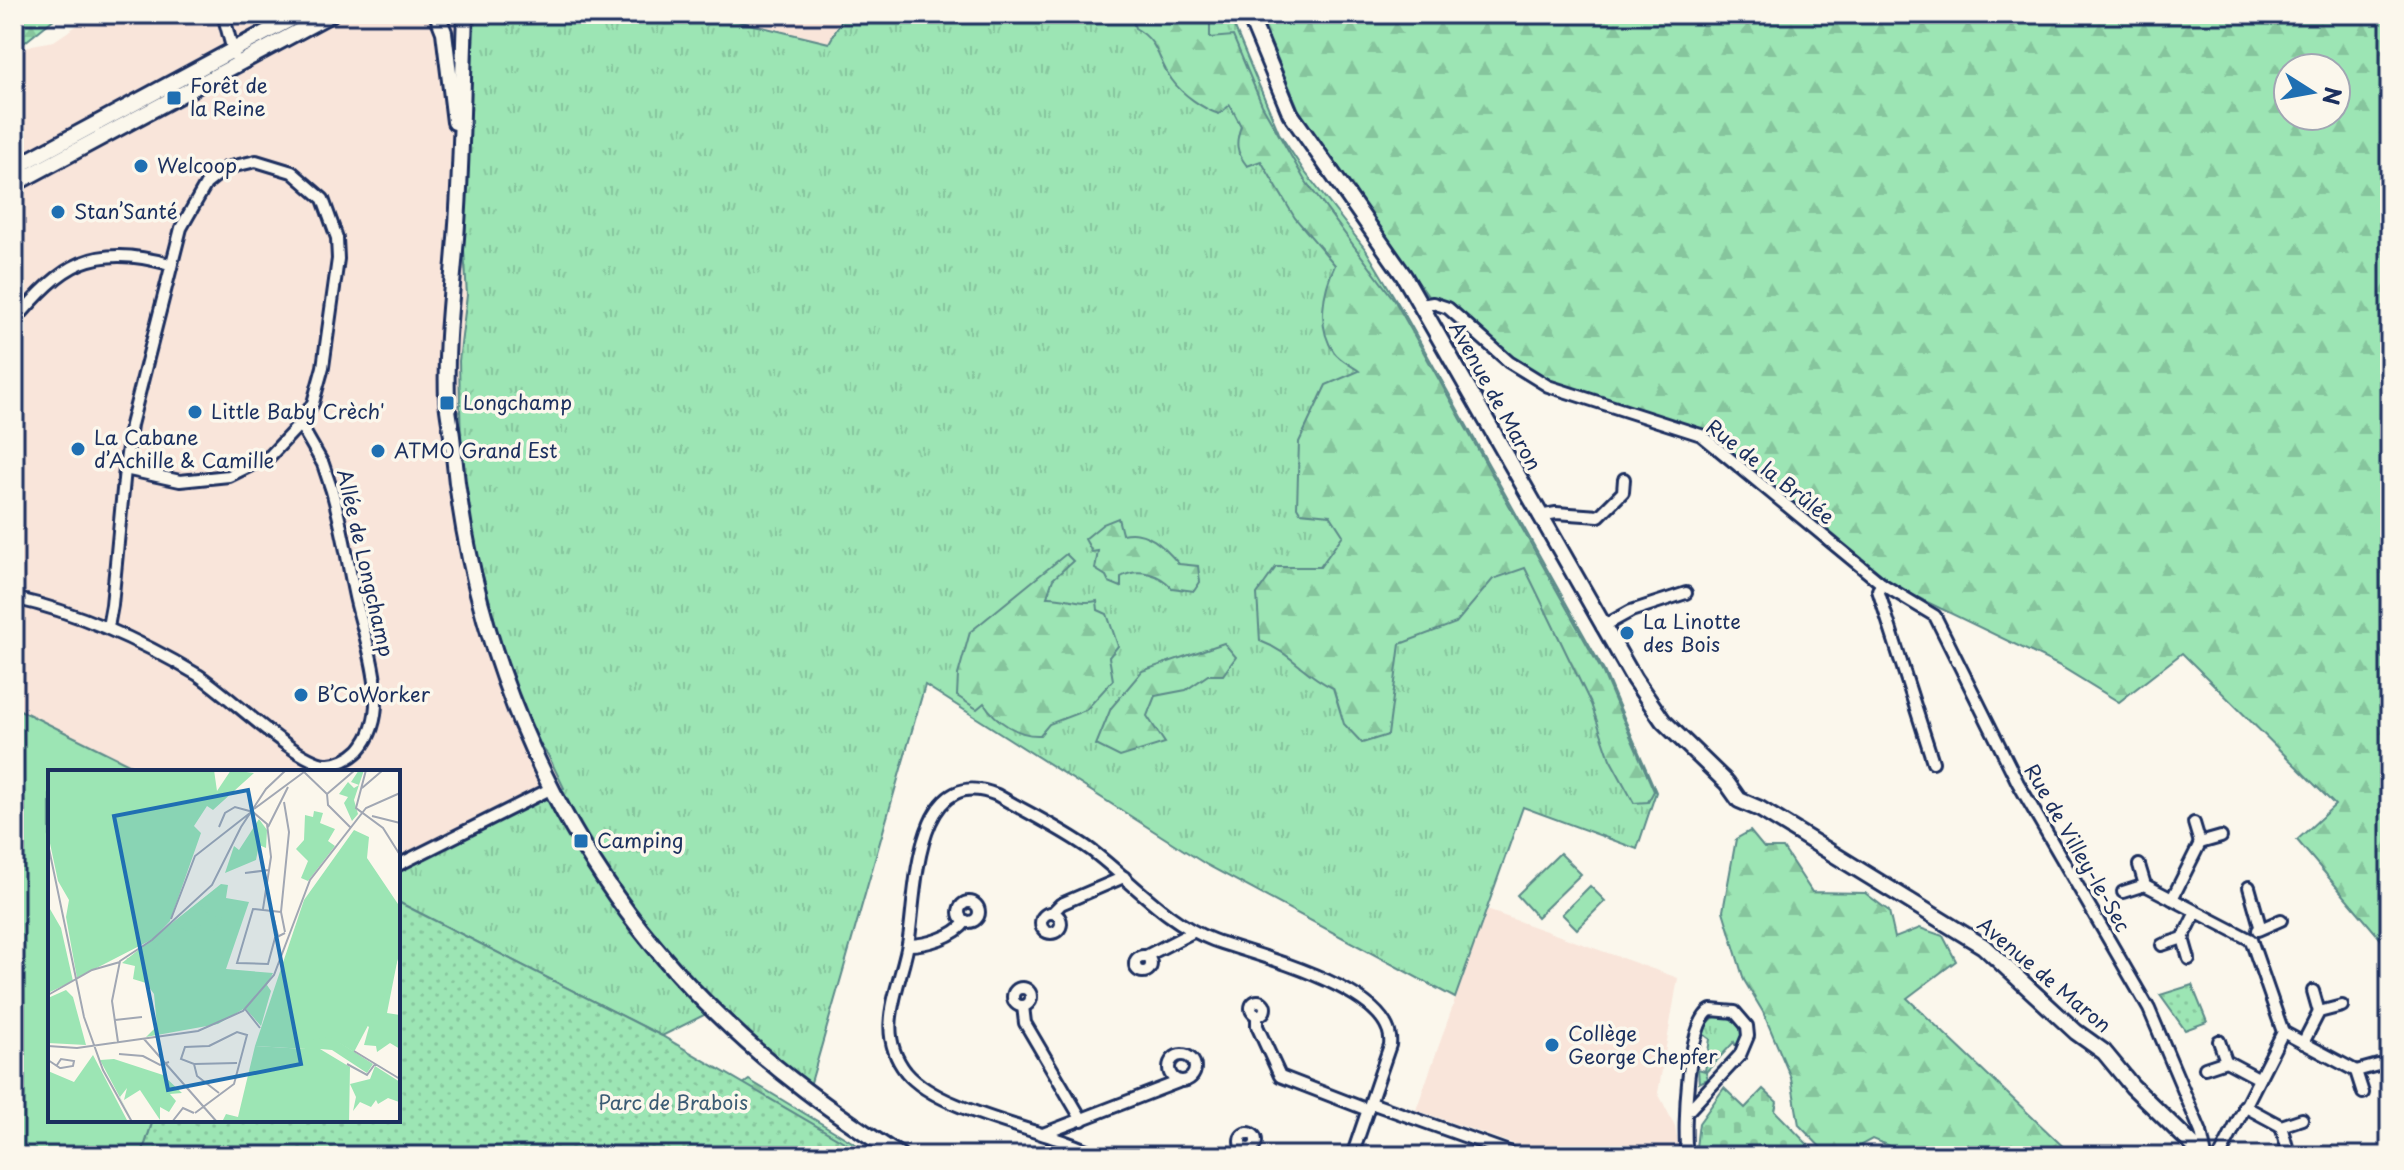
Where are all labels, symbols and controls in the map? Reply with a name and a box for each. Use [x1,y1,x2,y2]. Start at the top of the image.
north arrow [2272,52,2352,132]
place label: Forêt de la Reine [190,70,268,123]
text: N [2315,84,2351,108]
marker: Forêt de la Reine [165,89,183,107]
place label: Welcoop [157,150,237,180]
marker: Welcoop [132,157,150,175]
place label: Stan’Santé [74,196,178,226]
marker: Stan’Santé [49,203,67,221]
street label: Avenue de Maron [1442,315,1549,476]
place label: Longchamp [463,387,572,417]
marker: Longchamp [438,394,456,412]
place label: Little Baby Crèch' [211,396,385,426]
marker: Little Baby Crèch' [186,403,204,421]
street label: Rue de la Brûlée [1700,412,1841,531]
place label: La Cabane d’Achille & Camille [94,422,275,475]
place label: ATMO Grand Est [394,435,557,465]
marker: La Cabane d’Achille & Camille [69,440,87,458]
marker: ATMO Grand Est [369,442,387,460]
street label: Allée de Longchamp [330,466,402,659]
place label: La Linotte des Bois [1643,606,1741,659]
marker: La Linotte des Bois [1618,624,1636,642]
place label: B’CoWorker [317,679,431,709]
marker: B’CoWorker [292,686,310,704]
street label: Rue de Villey-le-Sec [2017,758,2138,937]
inset map [48,770,400,1122]
place label: Camping [597,825,683,855]
marker: Camping [572,832,590,850]
street label: Avenue de Maron [1971,909,2118,1039]
place label: Collège George Chepfer [1568,1018,1718,1071]
marker: Collège George Chepfer [1543,1036,1561,1054]
park label: Parc de Brabois [598,1087,748,1117]

